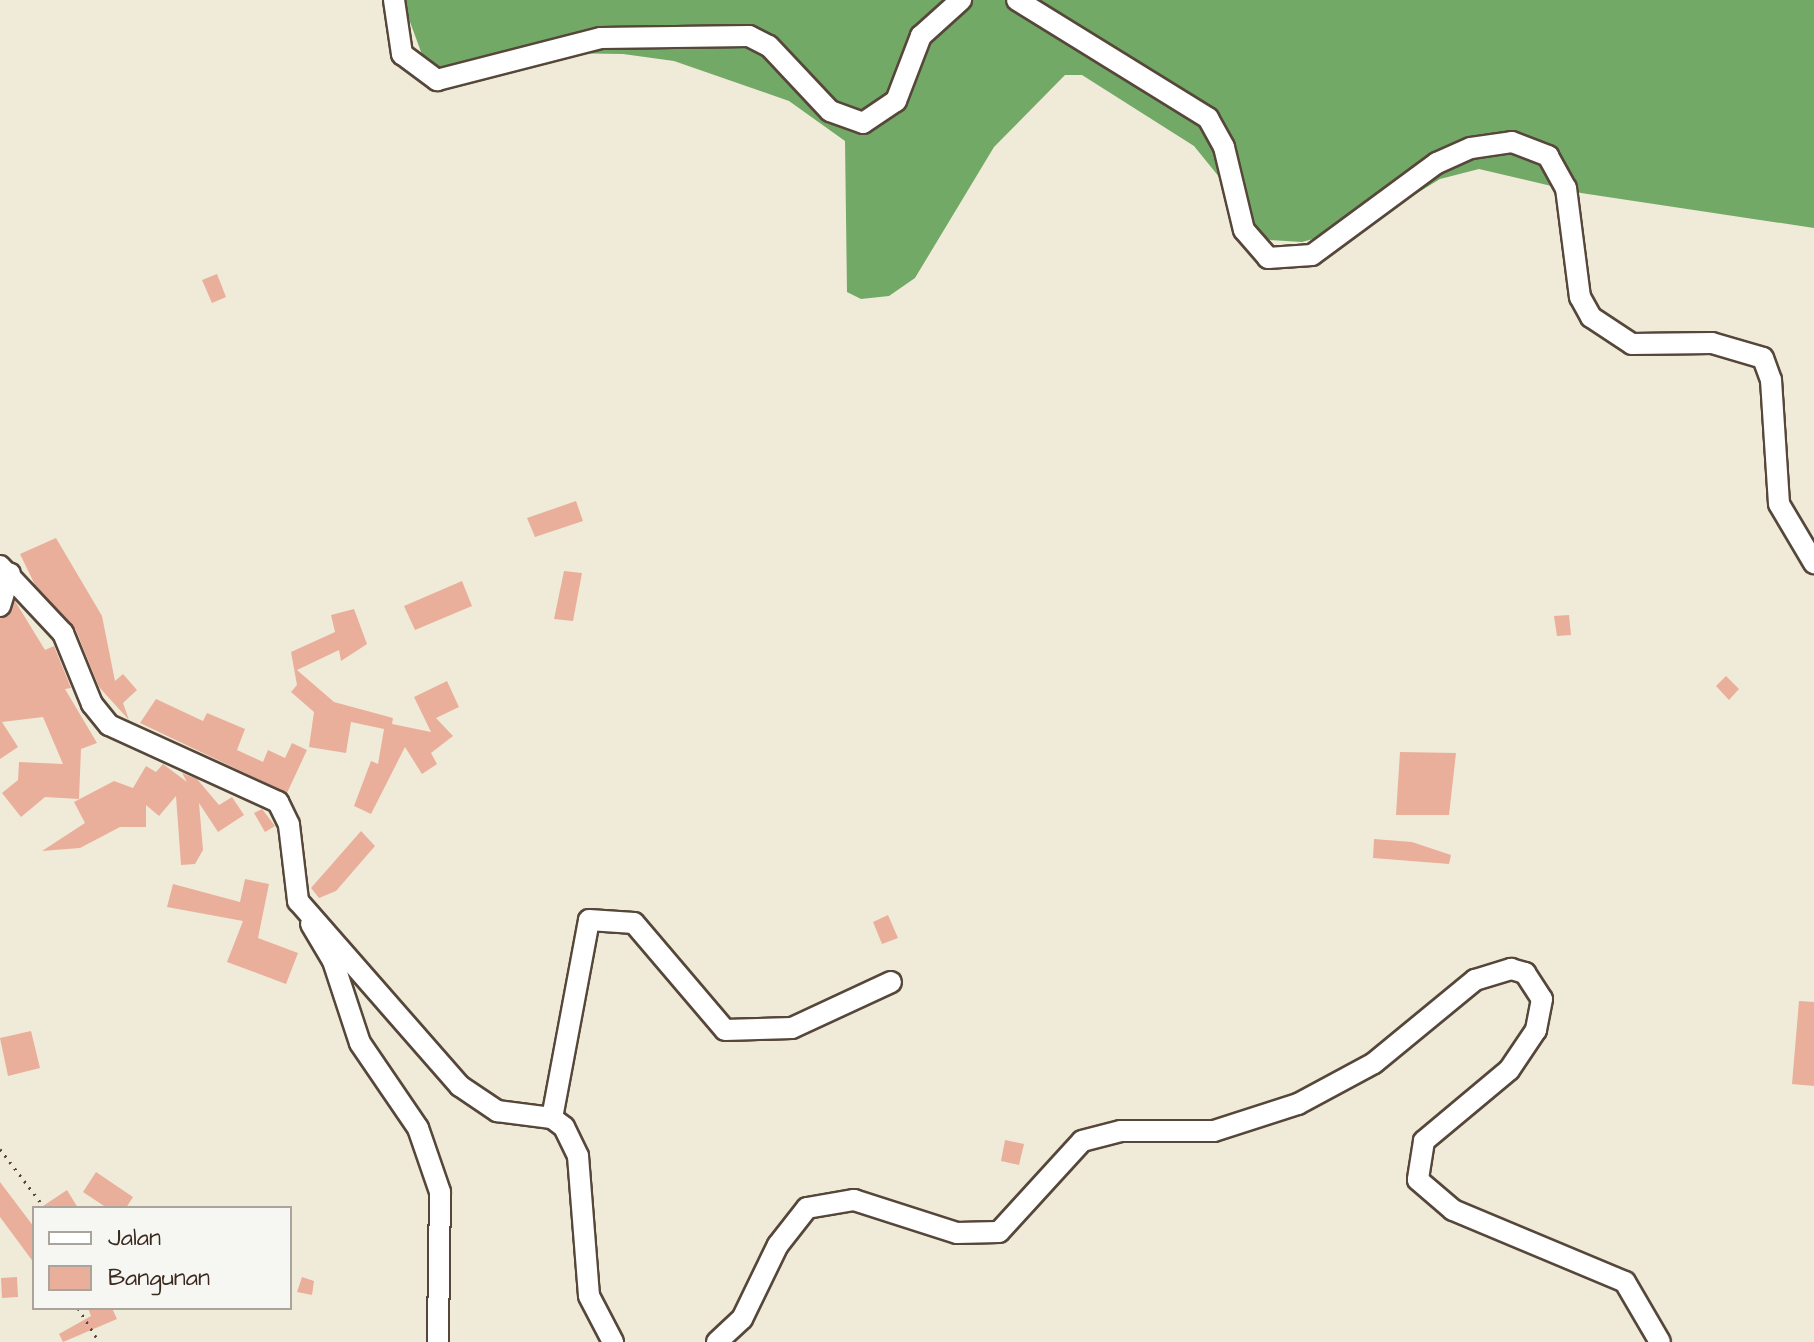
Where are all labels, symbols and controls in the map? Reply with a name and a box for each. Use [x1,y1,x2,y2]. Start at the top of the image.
legend [32,1206,292,1310]
text: Jalan [108,1221,161,1255]
text: Bangunan [108,1261,210,1295]

